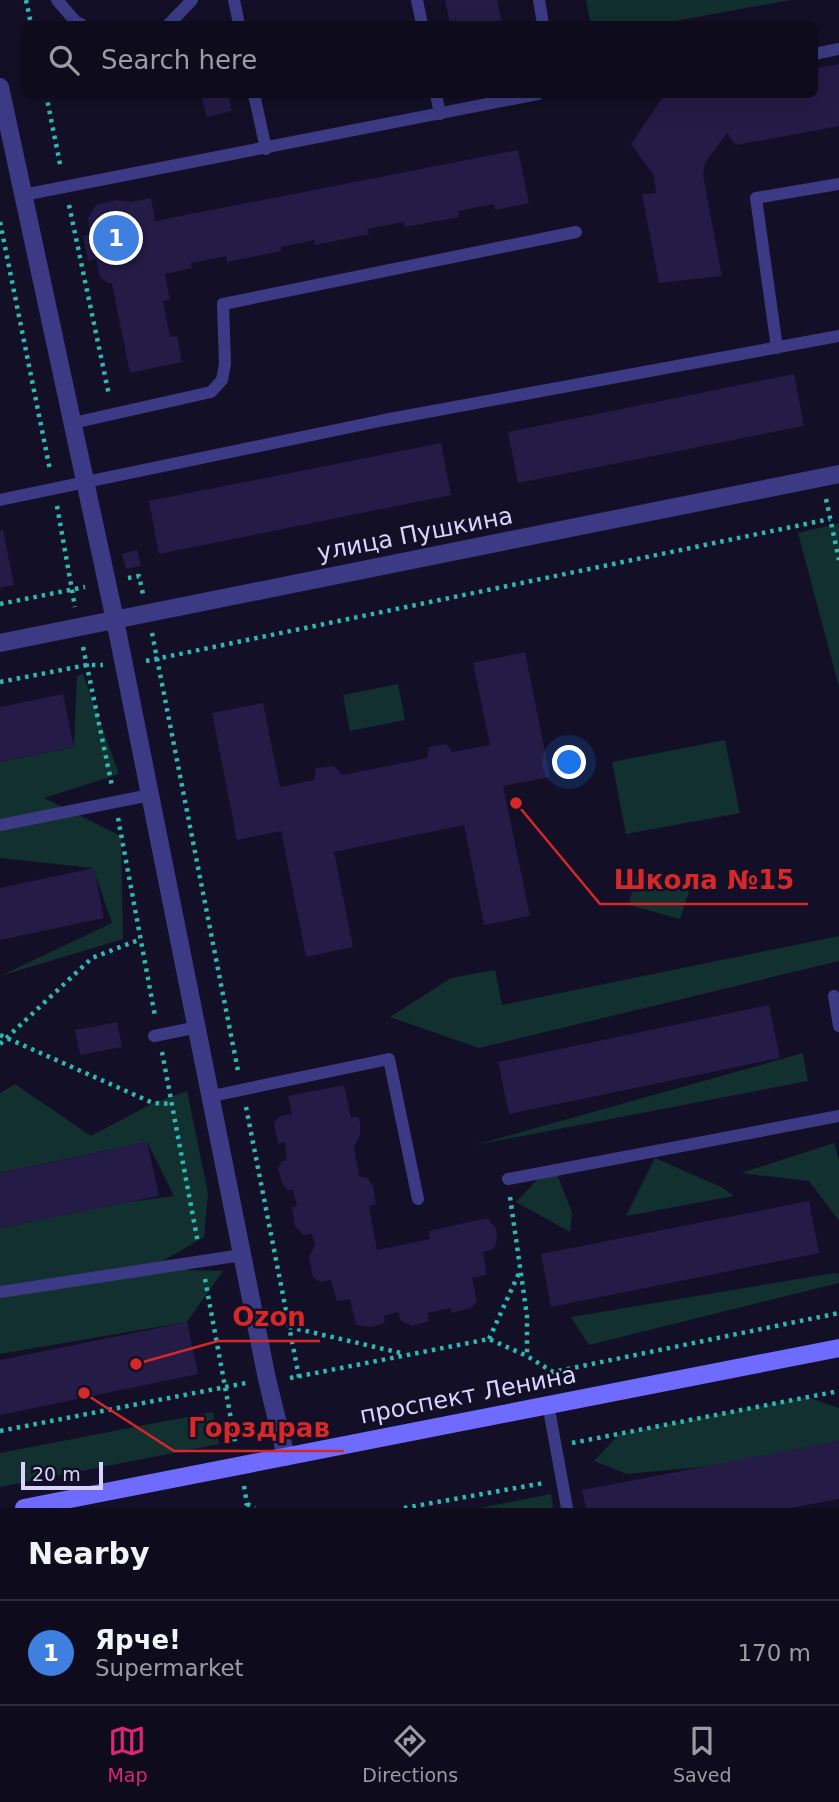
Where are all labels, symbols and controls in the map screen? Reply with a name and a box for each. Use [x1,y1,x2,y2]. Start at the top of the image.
search box [21,21,818,98]
icon: search [45,41,83,79]
text: Search here [101,45,257,75]
pin: 1 [93,212,139,264]
street label: улица Пушкина [315,501,515,567]
your location [552,745,586,779]
callout: Школа №15 [600,857,808,904]
text: Школа №15 [614,865,794,895]
callout: Ozon [218,1294,320,1341]
text: Ozon [232,1302,306,1332]
street label: проспект Ленина [357,1360,579,1430]
callout: Горздрав [174,1404,344,1451]
text: Горздрав [188,1413,330,1443]
scale bar [21,1459,103,1491]
text: 20 m [32,1463,81,1485]
text: Nearby [28,1536,150,1571]
text: Ярче! [95,1625,181,1655]
text: 1 [43,1640,59,1666]
text: 170 m [737,1640,811,1666]
text: Supermarket [95,1655,244,1681]
tab: Map [107,1722,148,1786]
tab: Directions [362,1722,458,1786]
tab: Saved [673,1722,732,1786]

